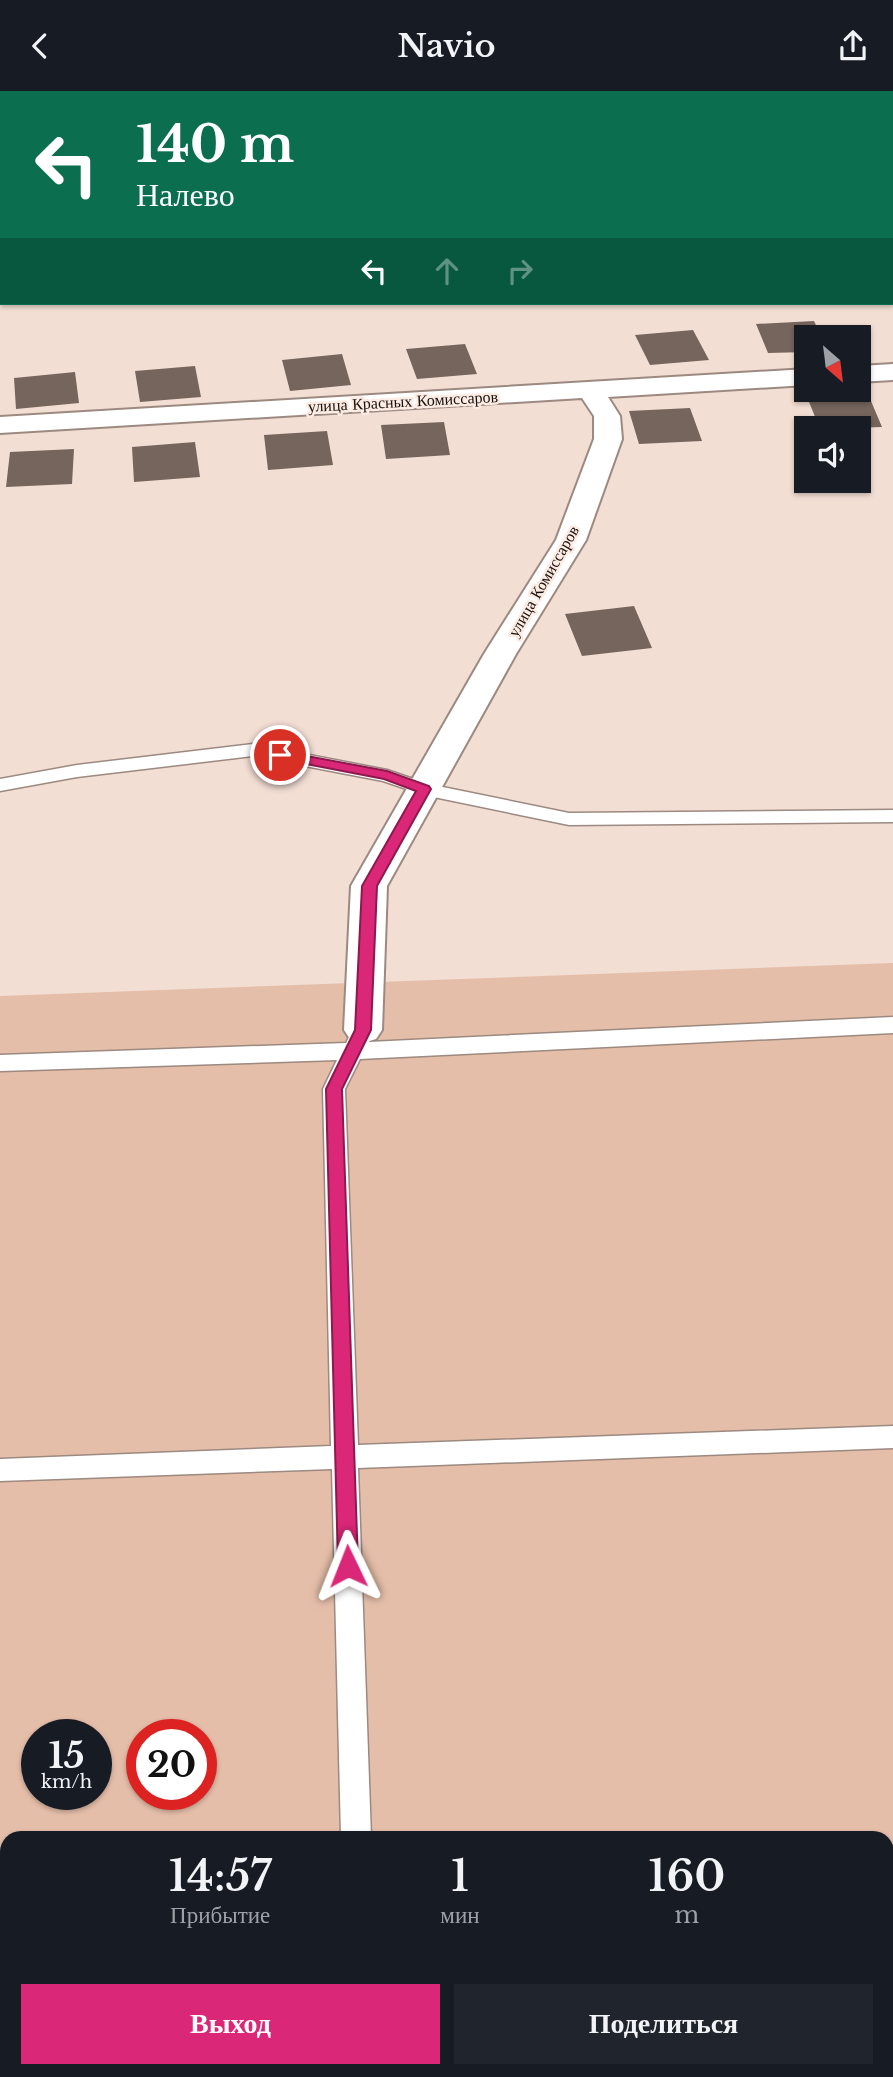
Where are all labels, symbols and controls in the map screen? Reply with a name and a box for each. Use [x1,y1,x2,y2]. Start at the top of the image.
text: Navio [397,26,496,66]
icon: back [21,27,59,65]
icon: share [834,27,872,65]
text: 140 m [136,114,294,175]
icon: left [21,119,112,210]
text: Налево [136,175,235,215]
icon: left [355,252,393,290]
icon: ahead [428,252,466,290]
icon: right [501,252,539,290]
north arrow [794,325,872,403]
map controls [794,325,871,493]
street label: улица Красных Комиссаров [308,386,499,416]
button: sound [794,416,871,493]
street label: улица Комиссаров [503,521,583,640]
pin [250,725,310,785]
icon: arrive [261,736,299,774]
position arrow [311,1529,385,1603]
speed limit sign: 20 [126,1719,217,1810]
text: 15 [48,1734,85,1777]
text: km/h [41,1771,92,1793]
text: 14:57 [169,1850,272,1902]
text: 1 [451,1850,469,1902]
text: 160 [648,1850,726,1902]
text: Прибытие [170,1901,270,1929]
text: мин [440,1901,480,1929]
text: m [674,1901,699,1929]
button: Выход [21,1984,440,2064]
button: Поделиться [454,1984,873,2064]

